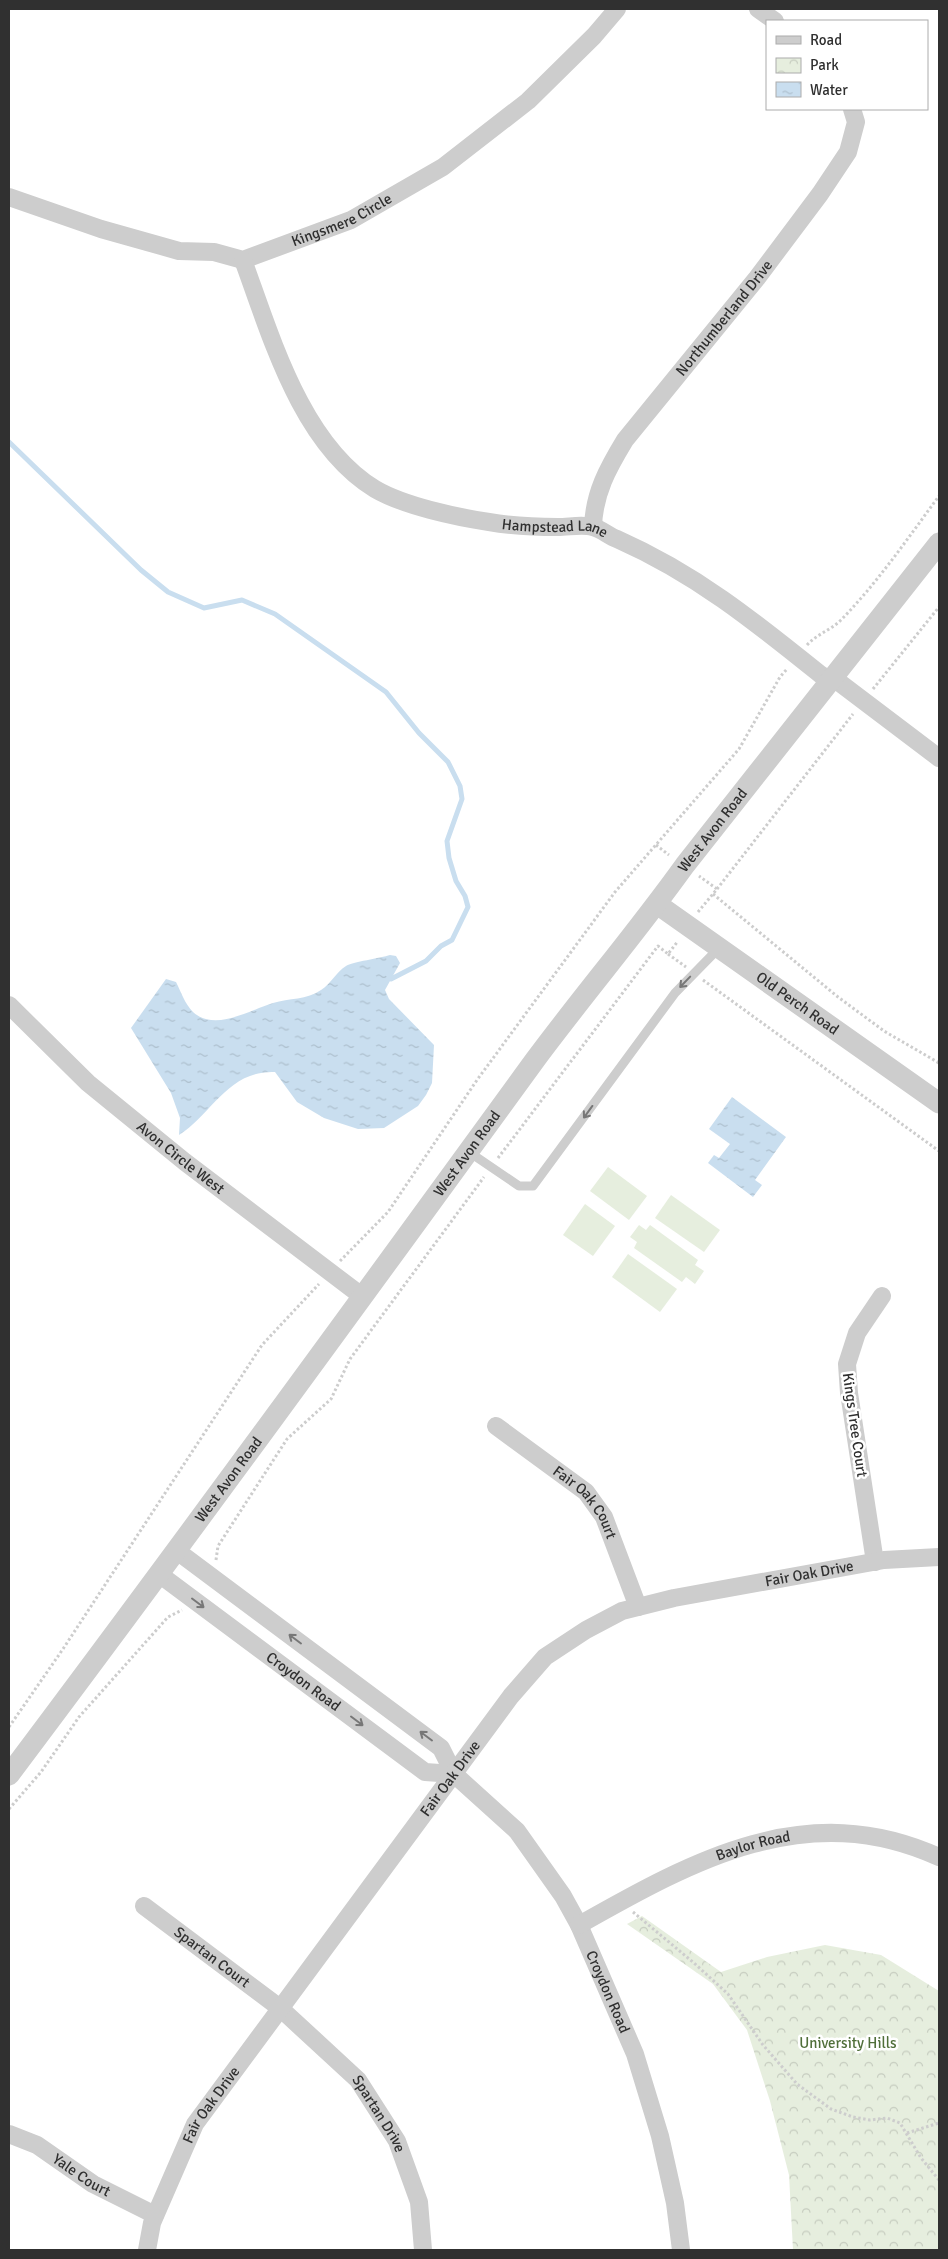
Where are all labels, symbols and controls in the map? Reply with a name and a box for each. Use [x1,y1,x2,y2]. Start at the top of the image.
legend [766,20,928,110]
text: Road [810,31,842,49]
text: Park [810,56,839,74]
text: Water [810,81,848,99]
street label: Kingsmere Circle [289,189,395,250]
street label: Northumberland Drive [672,257,776,380]
street label: Hampstead Lane [501,515,611,541]
street label: West Avon Road [674,785,751,876]
street label: Old Perch Road [753,968,842,1039]
one-way arrow [679,976,691,989]
one-way arrow [582,1105,593,1118]
street label: West Avon Road [430,1107,504,1200]
street label: Avon Circle West [133,1117,228,1198]
street label: Kings Tree Court [839,1372,871,1478]
street label: West Avon Road [191,1433,266,1526]
street label: Fair Oak Court [550,1462,620,1541]
street label: Fair Oak Drive [764,1557,855,1590]
one-way arrow [191,1598,204,1609]
one-way arrow [289,1634,302,1645]
street label: Croydon Road [263,1648,344,1715]
one-way arrow [350,1716,364,1726]
one-way arrow [419,1731,433,1741]
street label: Fair Oak Drive [416,1737,484,1820]
street label: Baylor Road [713,1827,792,1865]
street label: Spartan Court [171,1923,253,1991]
street label: Croydon Road [582,1948,634,2036]
park label: University Hills [799,2034,897,2052]
street label: Fair Oak Drive [179,2063,243,2146]
street label: Spartan Drive [348,2072,409,2155]
street label: Yale Court [49,2150,114,2200]

